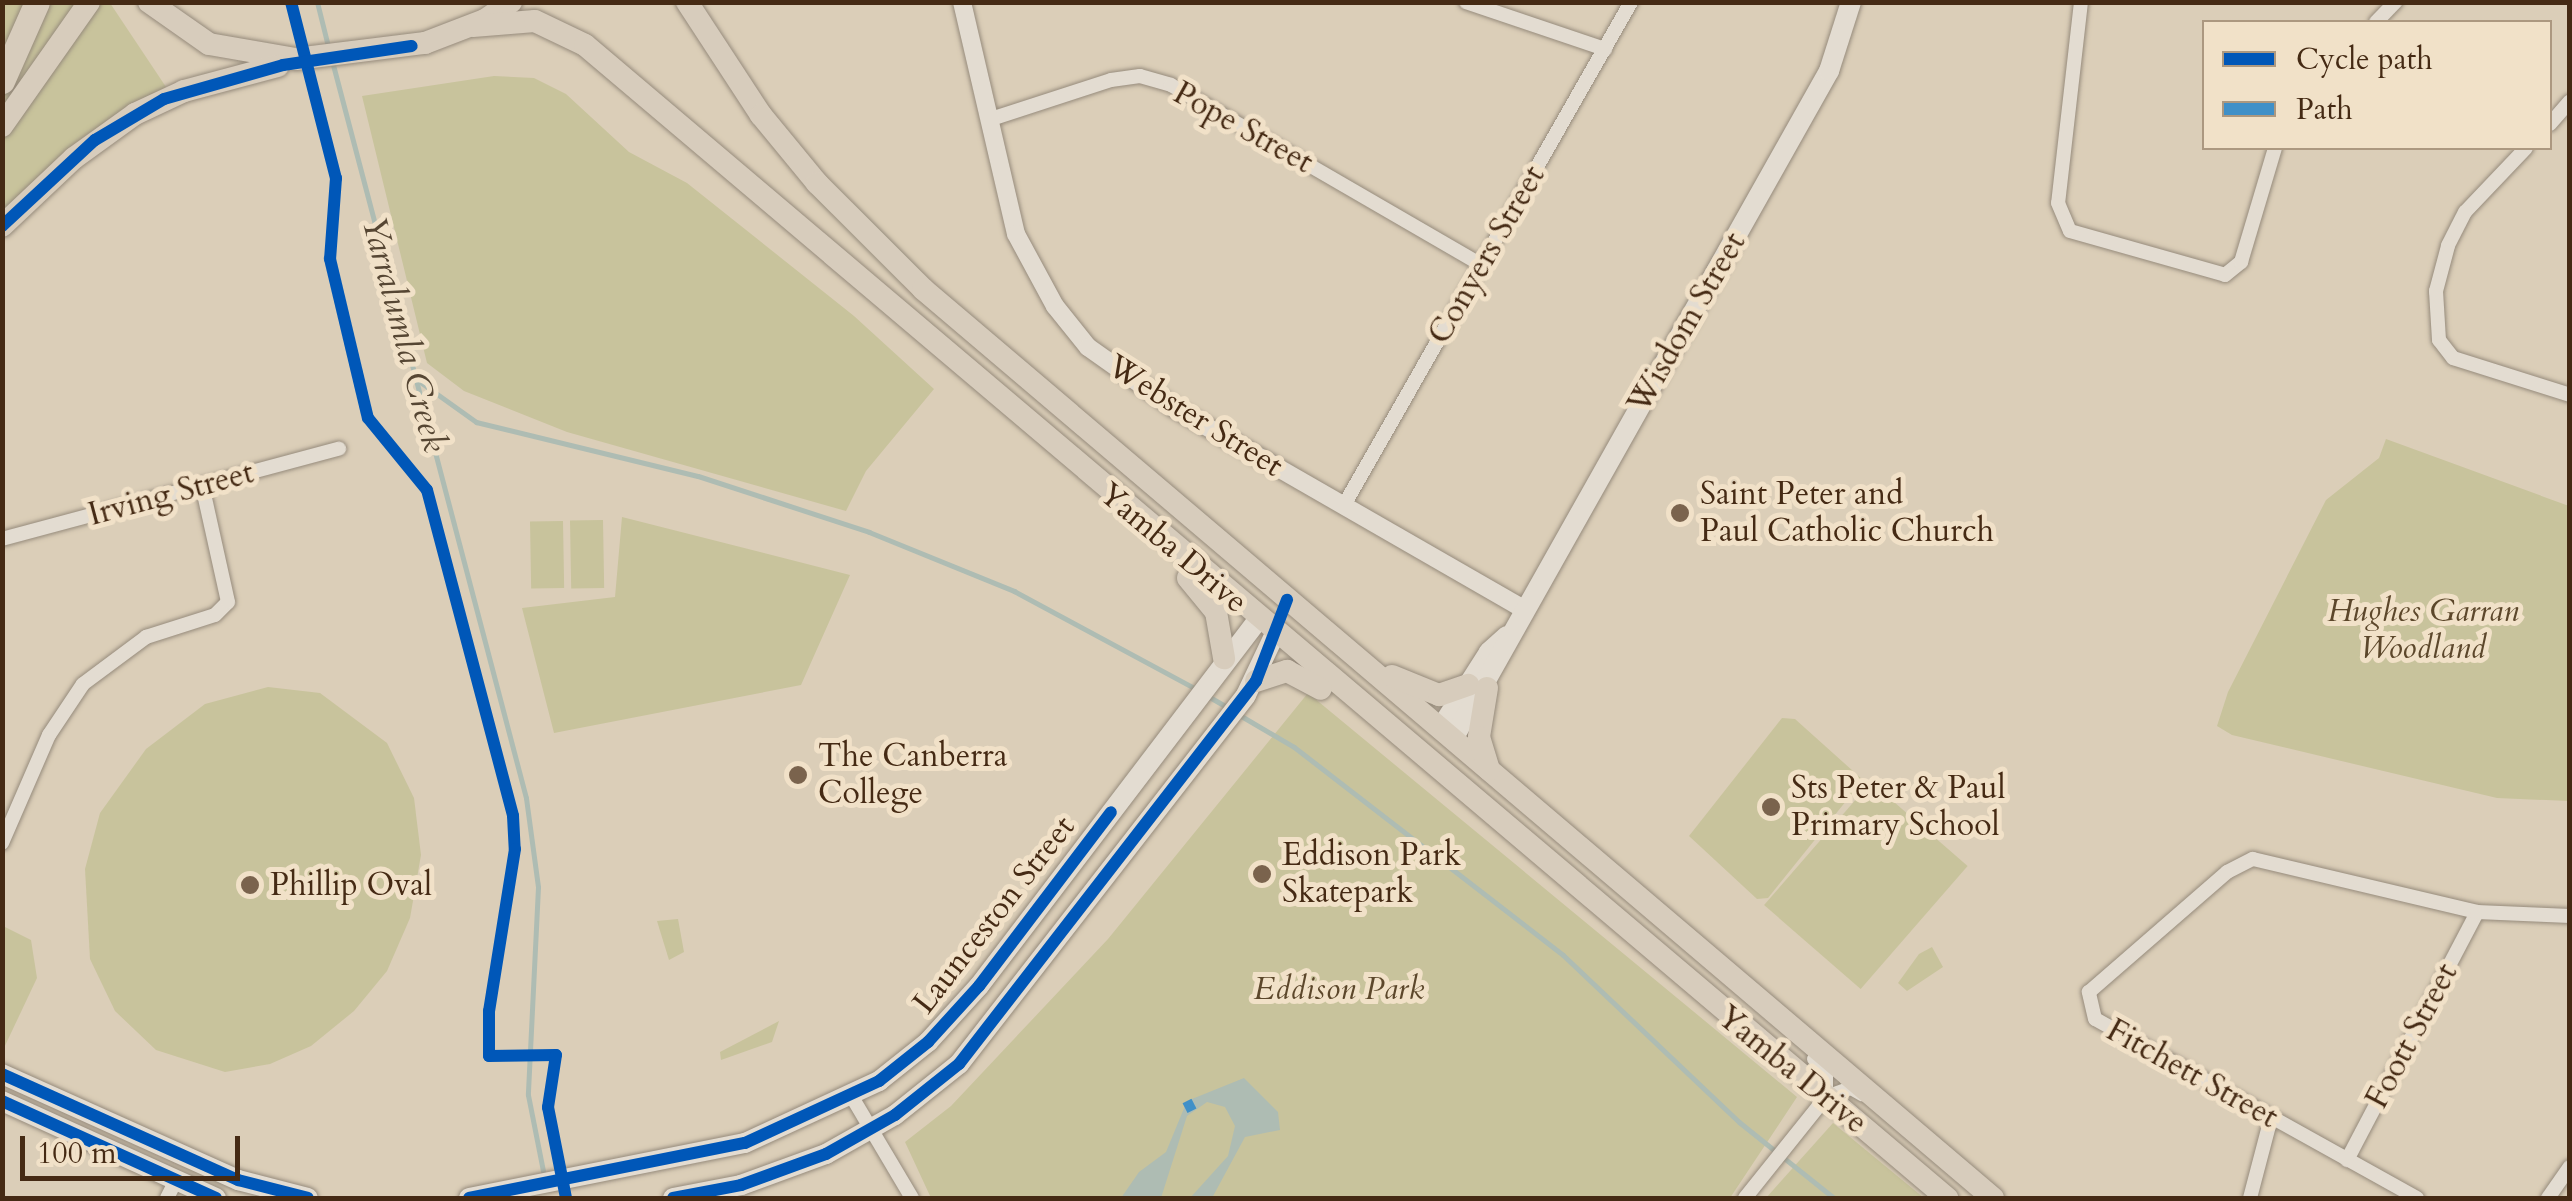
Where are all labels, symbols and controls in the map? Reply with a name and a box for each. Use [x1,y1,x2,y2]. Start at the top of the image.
legend [2202,20,2552,150]
text: Cycle path [2296,39,2433,80]
street label: Pope Street [1167,74,1319,182]
text: Path [2296,89,2353,130]
street label: Conyers Street [1421,159,1553,351]
water label: Yarralumla Creek [352,211,456,457]
street label: Wisdom Street [1620,226,1754,420]
street label: Webster Street [1100,347,1290,485]
street label: Irving Street [84,454,258,534]
street label: Yamba Drive [1091,475,1255,621]
place label: Saint Peter and Paul Catholic Church [1700,476,1994,551]
marker: Saint Peter and Paul Catholic Church [1669,502,1691,524]
park label: Hughes Garran Woodland [2327,593,2519,668]
place label: The Canberra College [818,738,1008,813]
marker: The Canberra College [787,764,809,786]
place label: Sts Peter & Paul Primary School [1791,770,2006,845]
marker: Sts Peter & Paul Primary School [1760,796,1782,818]
street label: Launceston Street [905,809,1083,1021]
place label: Eddison Park Skatepark [1282,837,1461,912]
marker: Eddison Park Skatepark [1251,863,1273,885]
place label: Phillip Oval [270,866,432,904]
marker: Phillip Oval [239,874,261,896]
street label: Foott Street [2358,957,2466,1115]
park label: Eddison Park [1254,970,1424,1008]
street label: Yamba Drive [1709,998,1875,1142]
street label: Fitchett Street [2100,1011,2284,1137]
scale bar [25,1116,245,1178]
text: 100 m [37,1133,117,1174]

